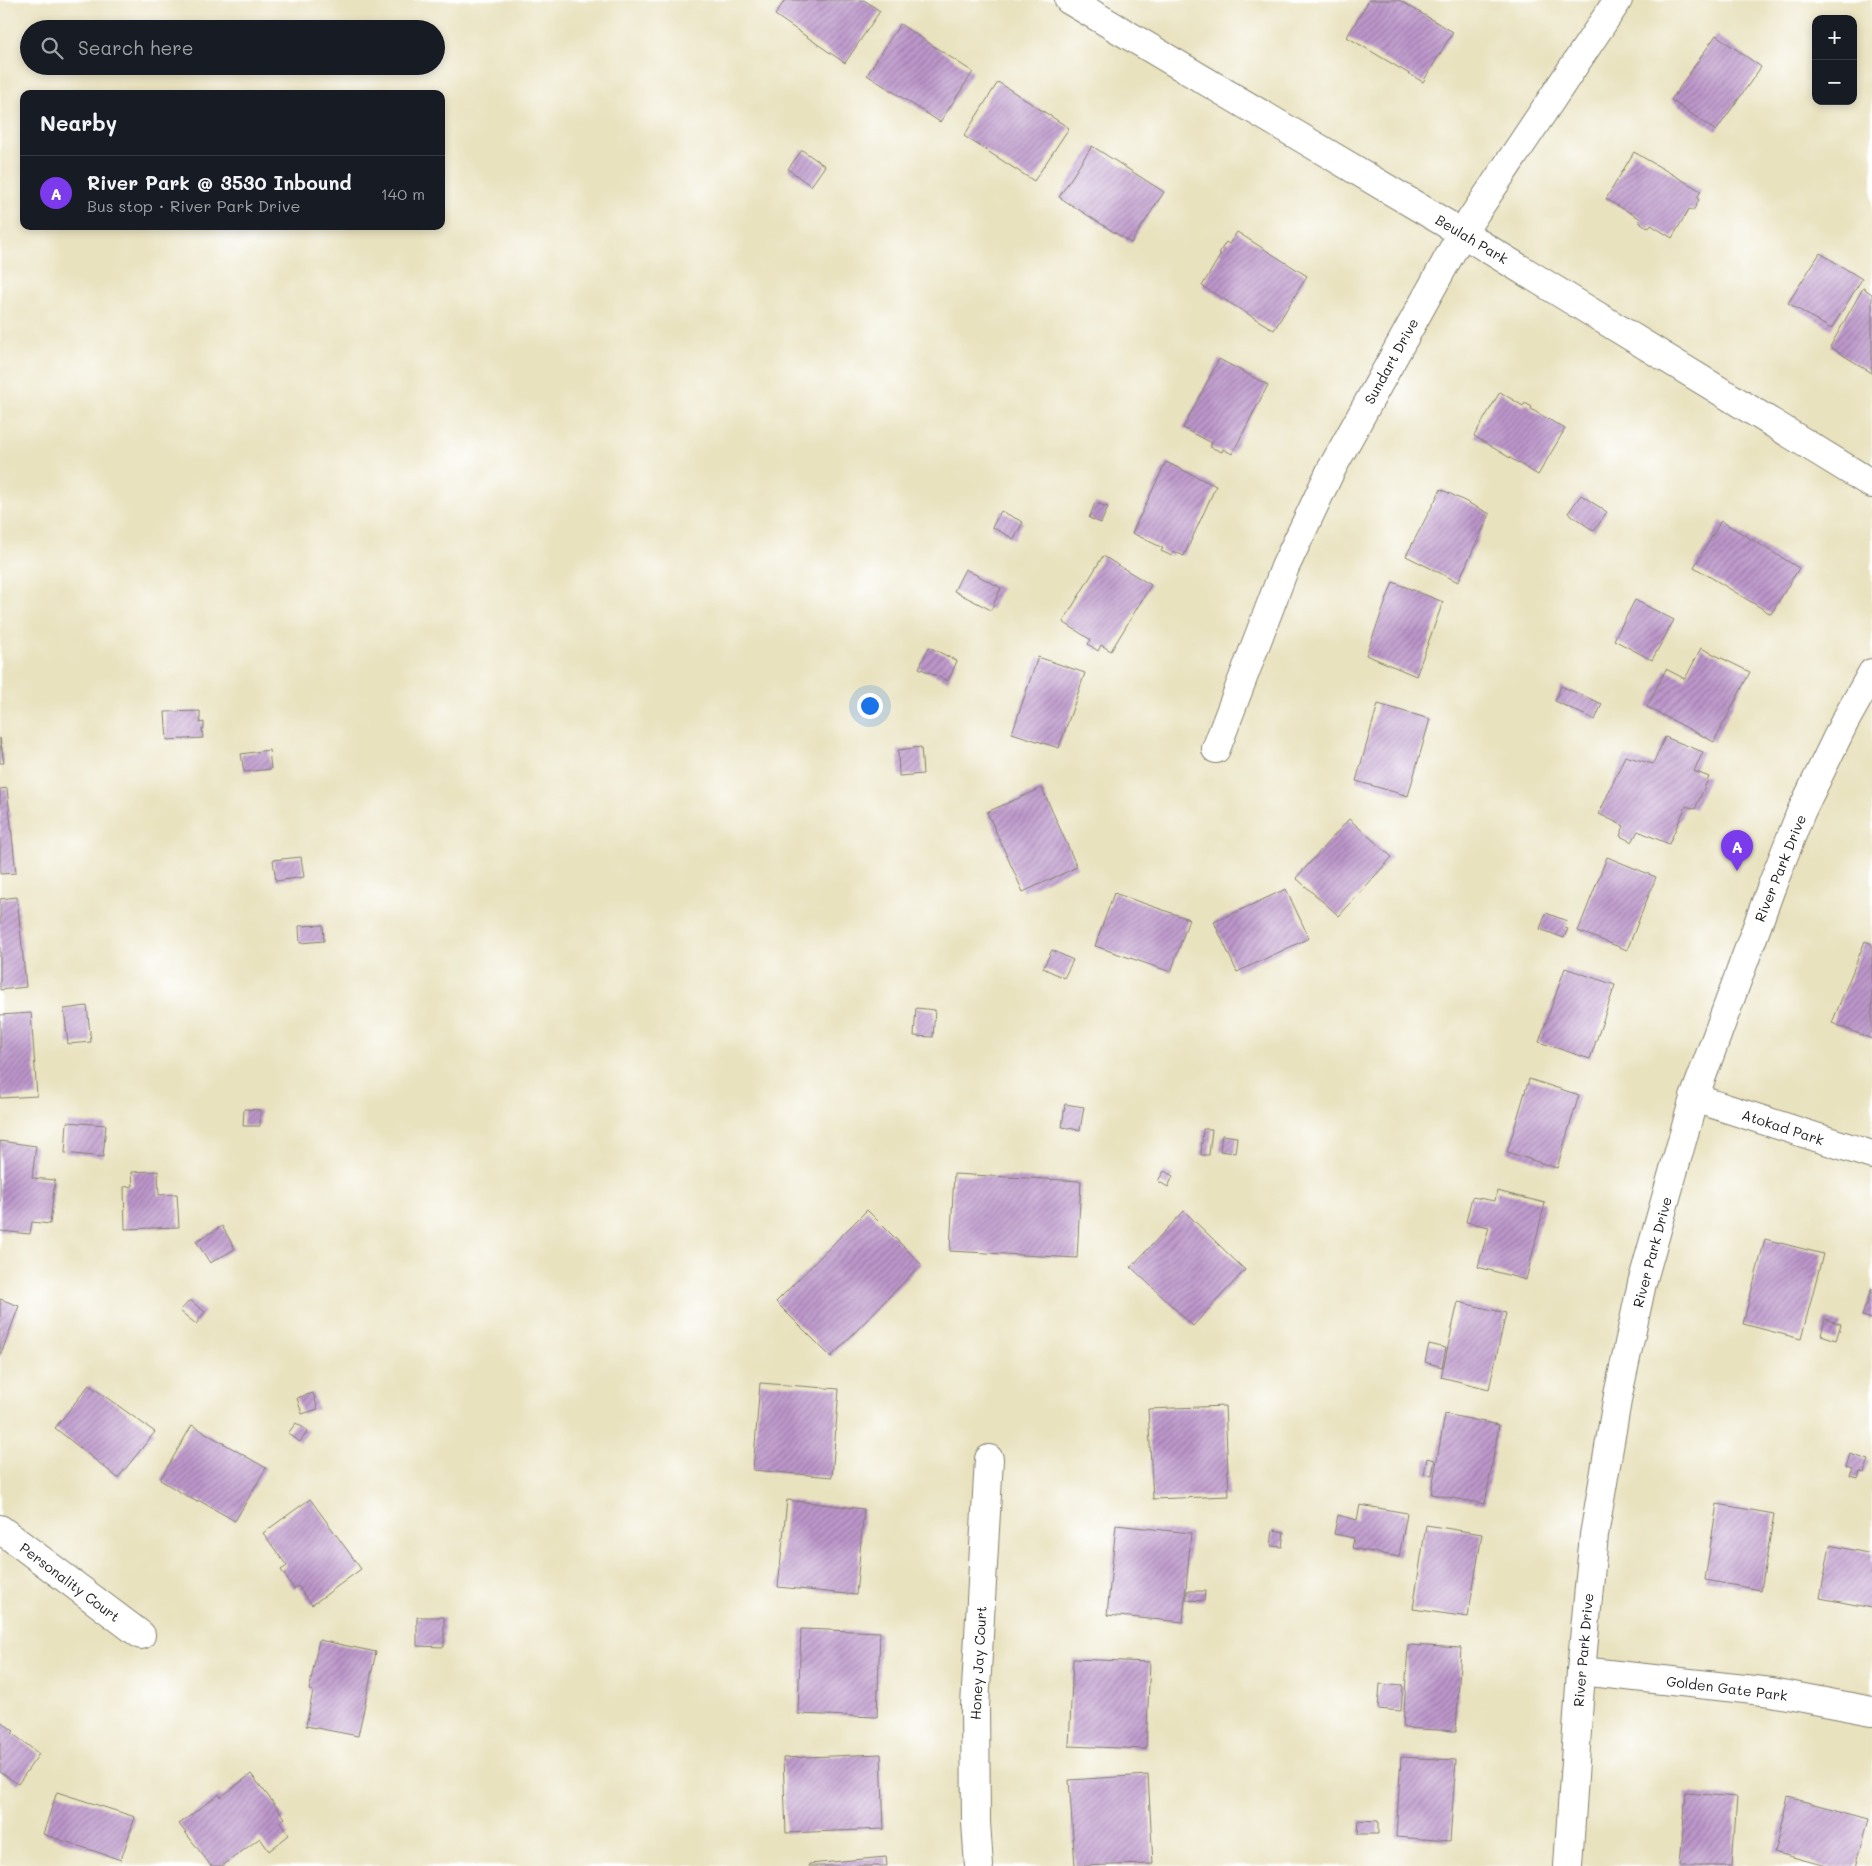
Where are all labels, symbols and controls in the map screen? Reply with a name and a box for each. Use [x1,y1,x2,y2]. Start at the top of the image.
map controls [1812,15,1857,105]
button: + [1812,15,1857,60]
search box [20,20,445,75]
icon: search [38,34,66,62]
text: Search here [78,35,194,60]
button: − [1812,60,1857,105]
text: Nearby [40,109,117,136]
text: River Park @ 3530 Inbound [87,170,352,195]
text: A [50,183,62,204]
text: 140 m [381,183,425,204]
text: Bus stop · River Park Drive [87,195,300,216]
street label: Beulah Park [1432,210,1512,268]
street label: Sundart Drive [1360,315,1422,407]
your location [857,693,883,719]
street label: River Park Drive [1750,812,1810,924]
pin: A [1721,830,1753,871]
street label: Atokad Park [1739,1105,1827,1149]
street label: River Park Drive [1628,1194,1676,1310]
street label: Personality Court [16,1538,124,1626]
street label: River Park Drive [1569,1592,1597,1708]
street label: Honey Jay Court [966,1606,990,1720]
street label: Golden Gate Park [1665,1671,1789,1705]

